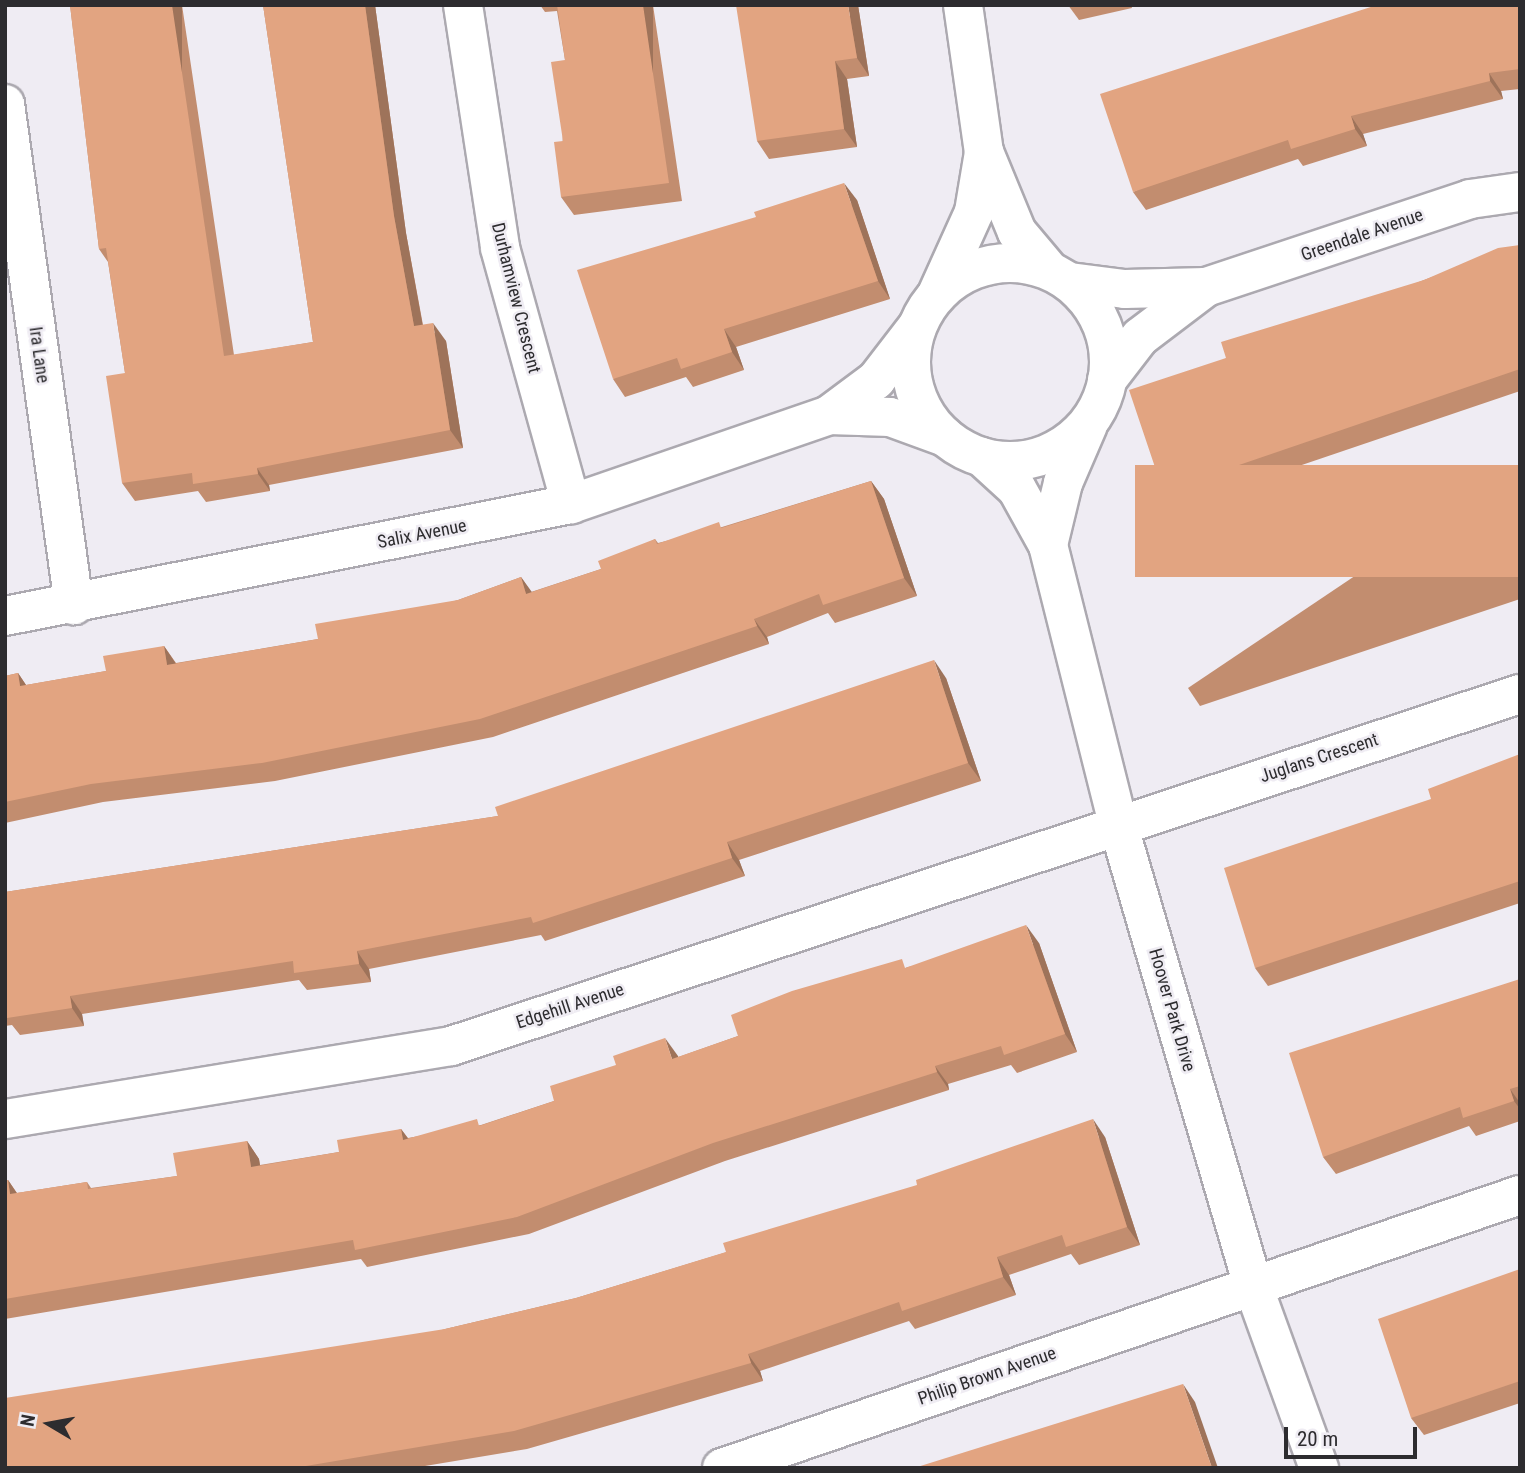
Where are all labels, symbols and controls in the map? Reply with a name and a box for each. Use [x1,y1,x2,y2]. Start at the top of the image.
street label: Greendale Avenue [1298,204,1426,266]
street label: Durhamview Crescent [487,220,545,376]
street label: Ira Lane [24,325,54,385]
street label: Salix Avenue [376,515,468,553]
street label: Juglans Crescent [1257,729,1381,787]
street label: Hoover Park Drive [1144,946,1200,1074]
street label: Edgehill Avenue [513,978,627,1034]
street label: Philip Brown Avenue [915,1342,1059,1410]
north arrow [14,1389,84,1459]
text: N [15,1413,40,1428]
scale bar [1287,1414,1420,1458]
text: 20 m [1297,1427,1338,1451]

